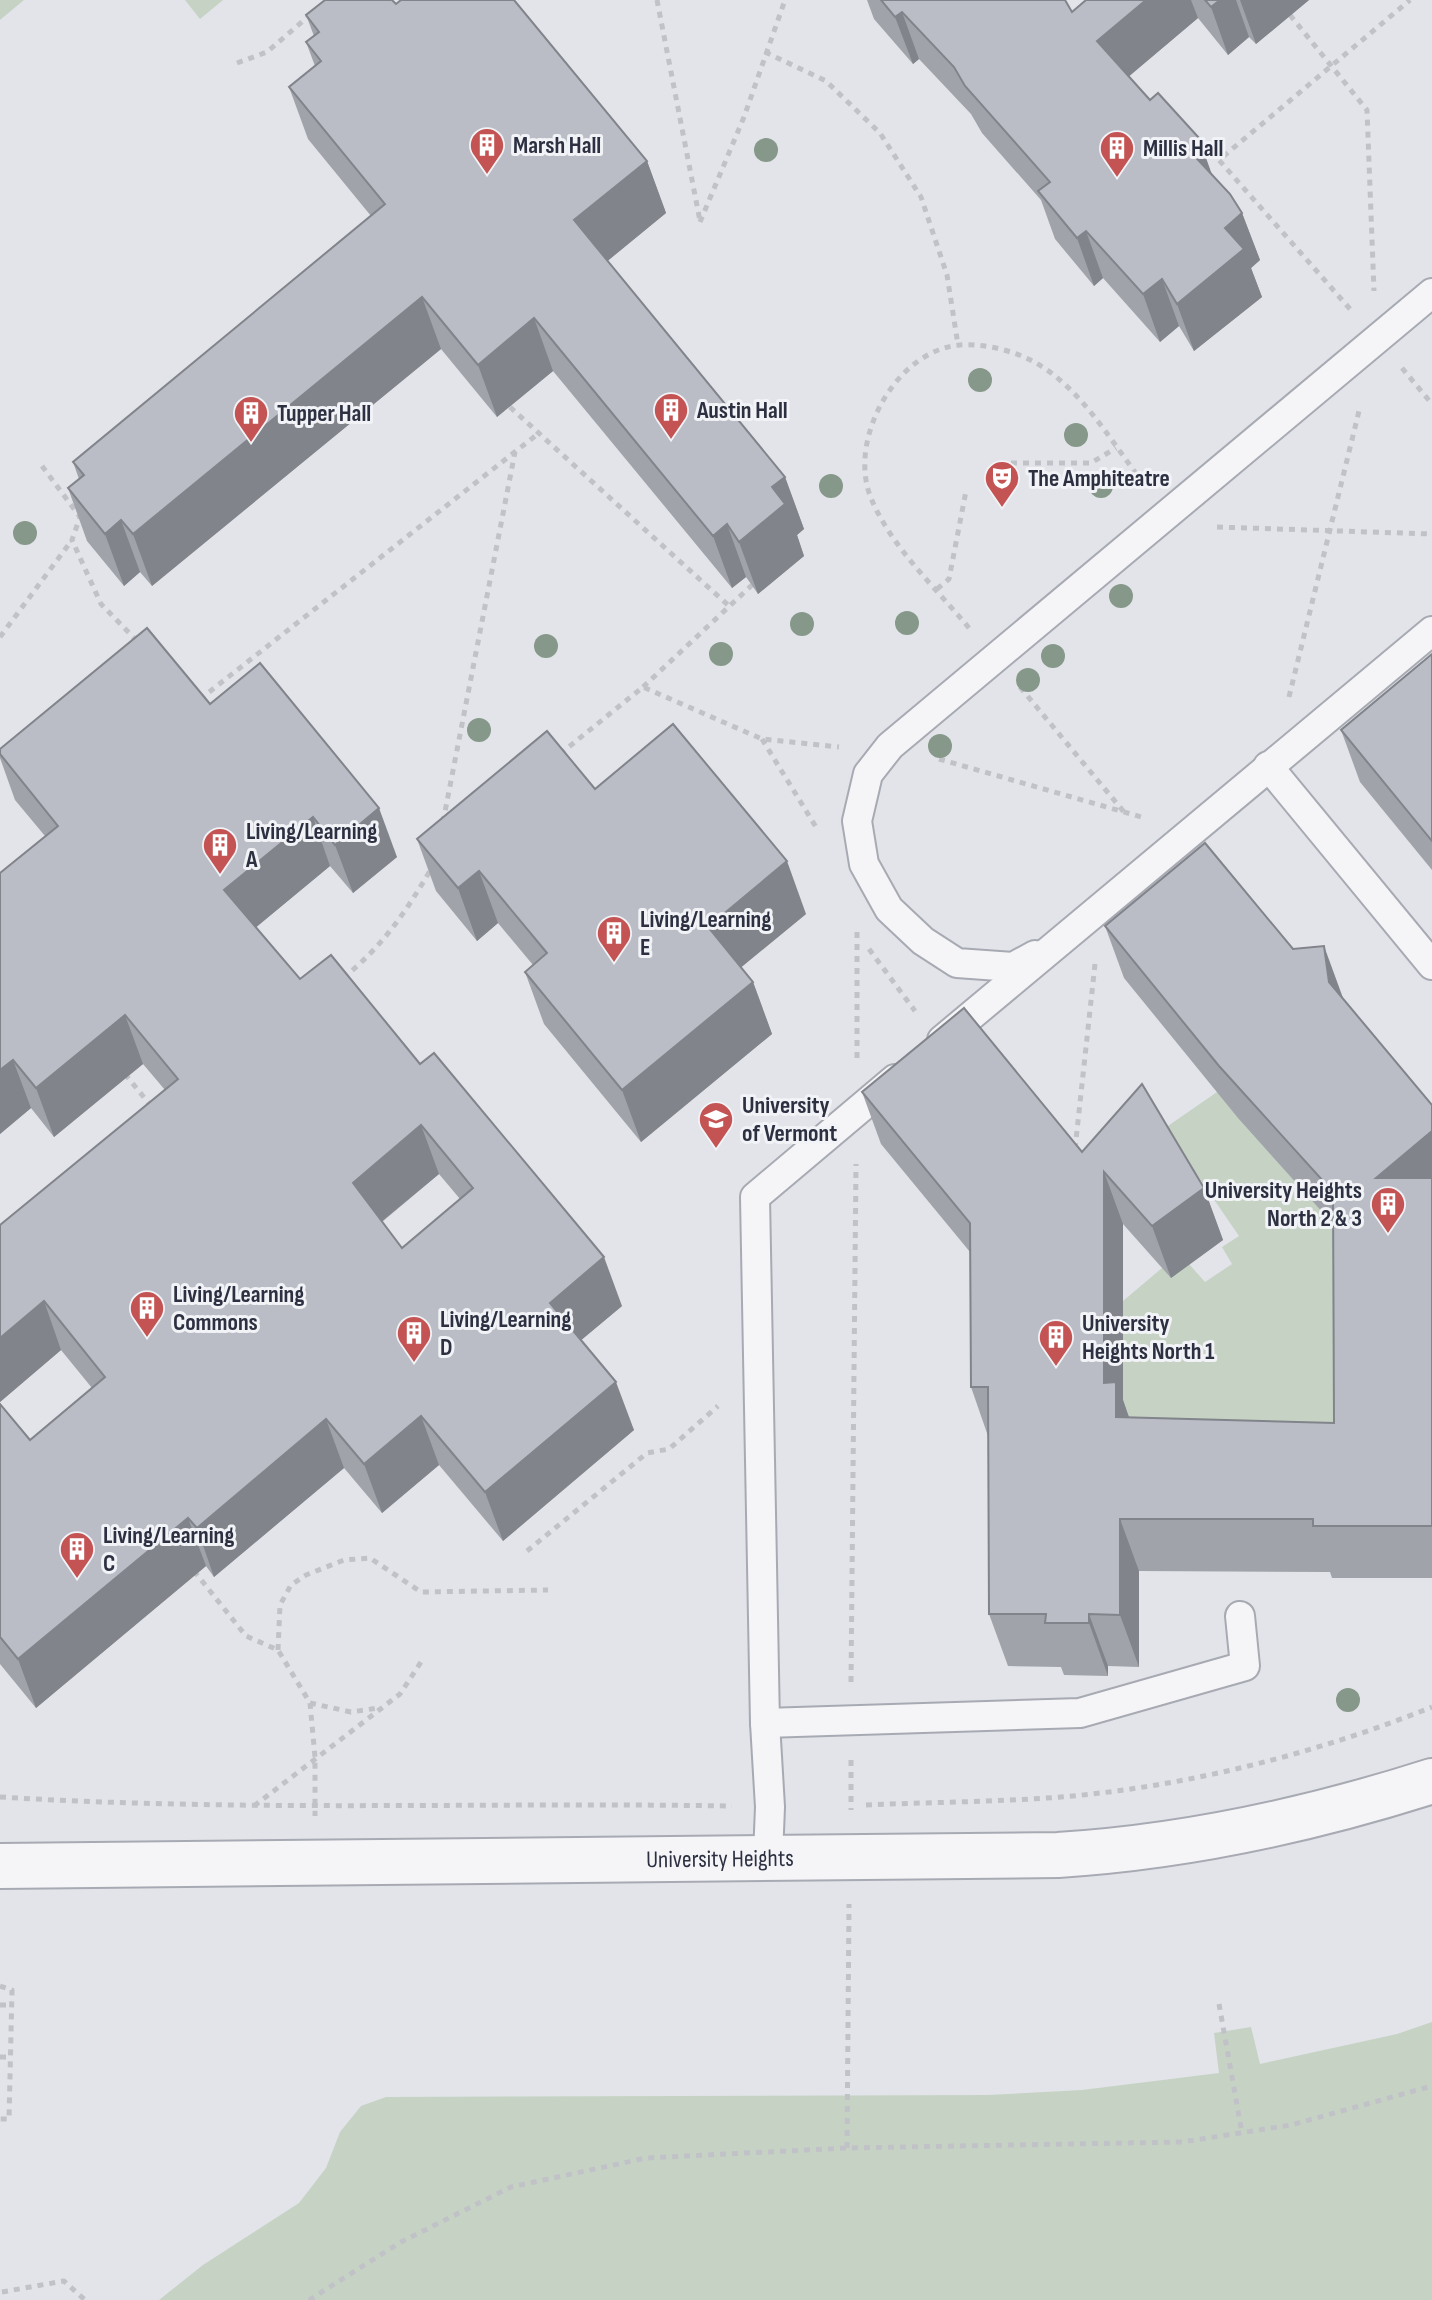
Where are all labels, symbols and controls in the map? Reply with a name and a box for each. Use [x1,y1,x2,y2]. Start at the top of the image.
building icon: Marsh Hall [468,126,506,176]
building icon: Millis Hall [1098,129,1136,179]
place label: Marsh Hall [513,131,601,160]
place label: Millis Hall [1143,134,1223,163]
building icon: Austin Hall [652,391,690,441]
building icon: Tupper Hall [232,394,270,444]
place label: Austin Hall [696,396,788,425]
place label: Tupper Hall [277,399,371,428]
theatre icon: The Amphiteatre [983,459,1021,509]
place label: The Amphiteatre [1028,464,1170,493]
place label: Living/Learning A [245,817,377,874]
building icon: Living/Learning A [201,826,239,876]
place label: Living/Learning E [640,905,771,962]
building icon: Living/Learning E [595,914,633,964]
place label: University of Vermont [742,1091,837,1148]
school or university icon: University of Vermont [697,1100,735,1150]
place label: University Heights North 2 & 3 [1205,1176,1362,1233]
building icon: University Heights North 2 & 3 [1369,1185,1407,1235]
place label: Living/Learning Commons [173,1280,304,1337]
building icon: Living/Learning Commons [128,1289,166,1339]
place label: Living/Learning D [440,1305,571,1362]
place label: University Heights North 1 [1082,1309,1215,1366]
building icon: Living/Learning D [395,1314,433,1364]
building icon: University Heights North 1 [1037,1318,1075,1368]
place label: Living/Learning C [103,1521,234,1578]
building icon: Living/Learning C [58,1530,96,1580]
street label: University Heights [646,1844,794,1874]

